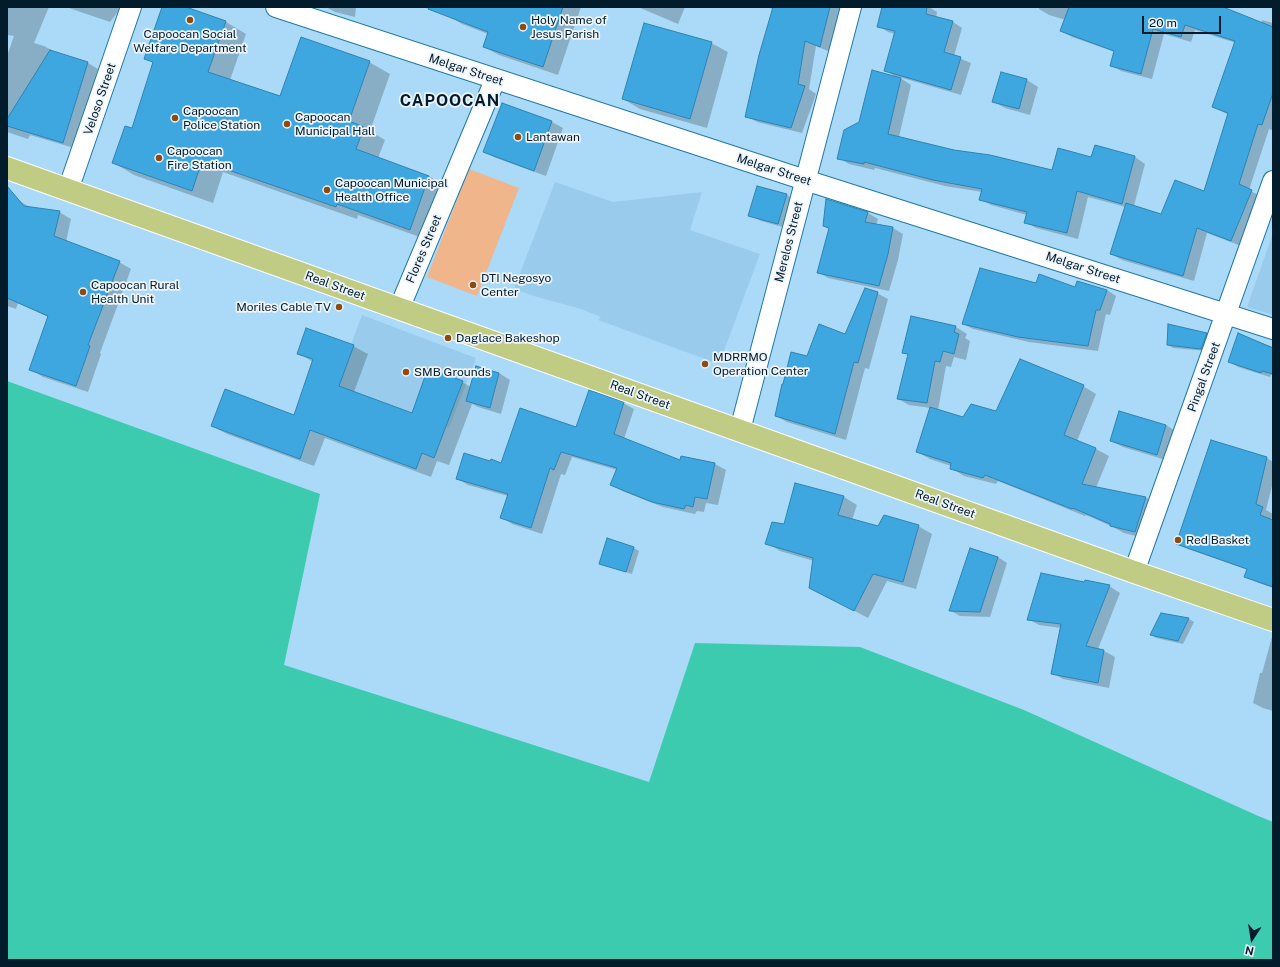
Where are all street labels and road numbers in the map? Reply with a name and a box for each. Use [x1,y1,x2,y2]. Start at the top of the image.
street label: Melgar Street [427,51,505,89]
street label: Veloso Street [81,61,119,137]
street label: Melgar Street [735,151,813,189]
street label: Merelos Street [772,200,806,284]
street label: Flores Street [403,213,445,285]
street label: Melgar Street [1044,249,1122,287]
street label: Real Street [303,268,367,304]
street label: Pingal Street [1185,340,1223,414]
street label: Real Street [608,377,672,413]
street label: Real Street [913,486,977,522]

